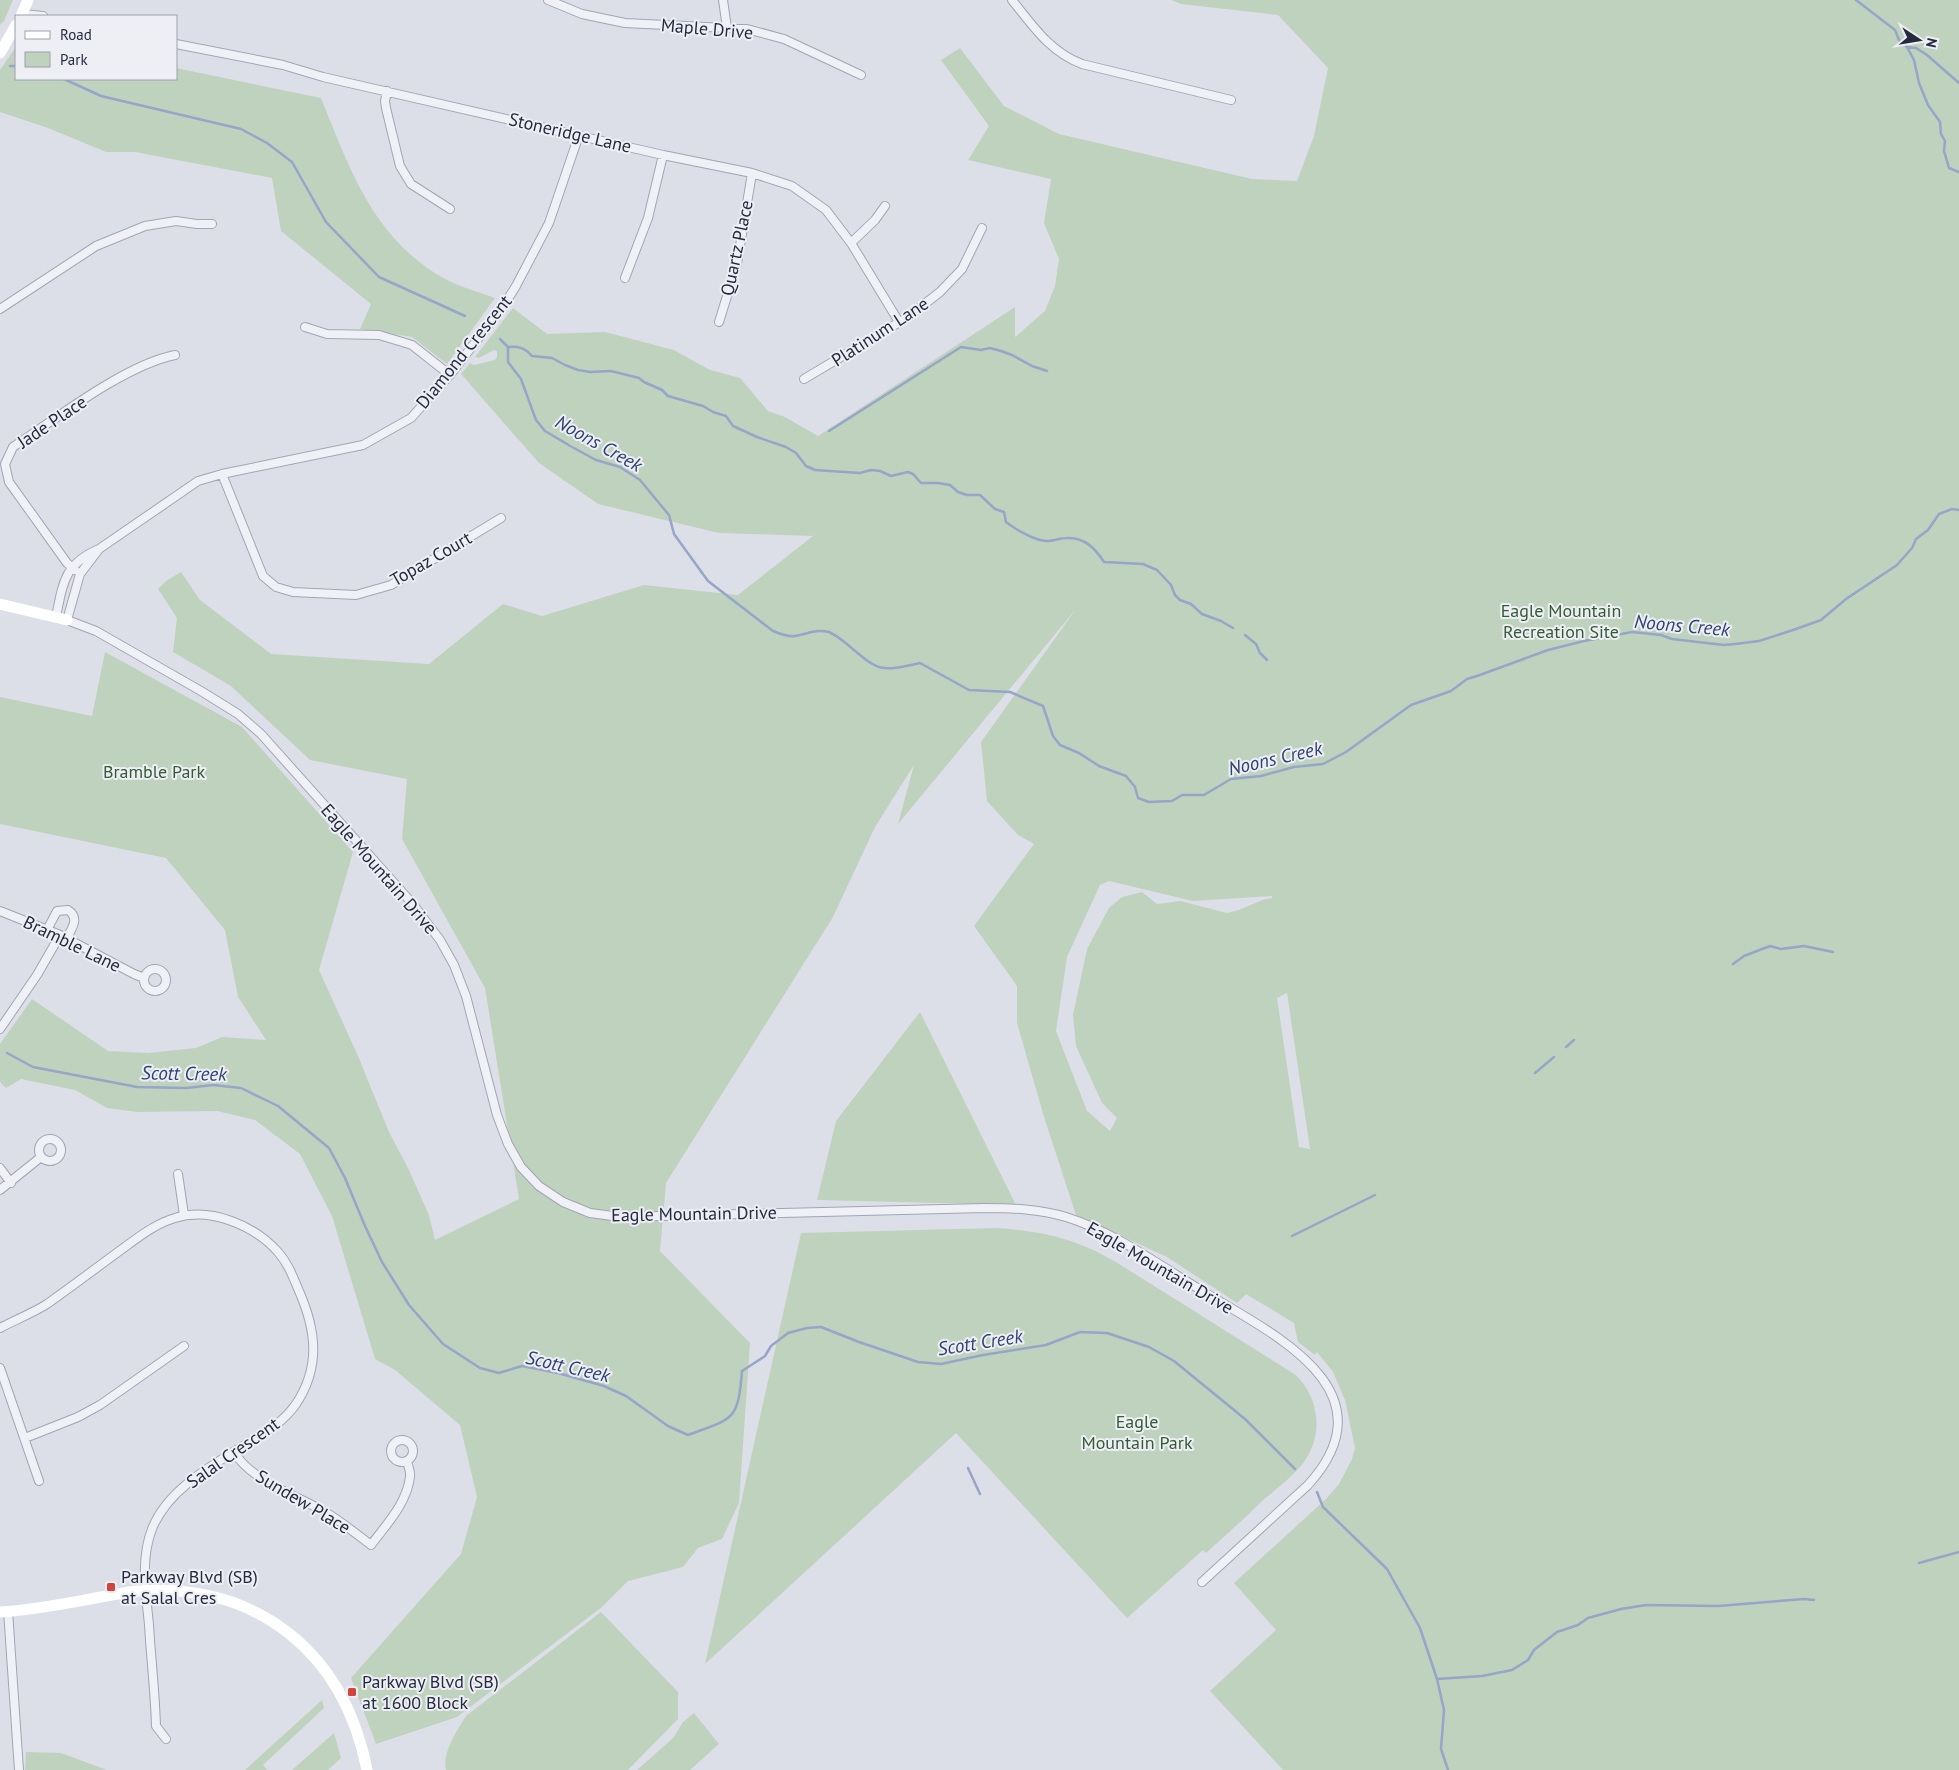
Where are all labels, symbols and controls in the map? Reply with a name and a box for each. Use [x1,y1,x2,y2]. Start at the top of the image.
street label: Maple Drive [660,13,754,44]
legend [15,15,178,80]
north arrow [1894,15,1944,65]
text: Road [60,25,92,44]
text: N [1922,36,1941,49]
text: Park [60,50,88,69]
street label: Stoneridge Lane [507,107,634,158]
street label: Quartz Place [715,198,758,298]
street label: Diamond Crescent [411,290,517,413]
street label: Platinum Lane [827,292,933,371]
street label: Jade Place [12,390,91,454]
water label: Noons Creek [551,409,648,477]
street label: Topaz Court [386,526,476,591]
park label: Eagle Mountain Recreation Site [1501,599,1621,643]
water label: Noons Creek [1633,609,1732,641]
water label: Noons Creek [1226,735,1326,780]
park label: Bramble Park [103,760,205,783]
street label: Eagle Mountain Drive [316,799,442,939]
street label: Bramble Lane [20,910,125,977]
water label: Scott Creek [141,1060,228,1086]
street label: Eagle Mountain Drive [611,1201,777,1226]
street label: Eagle Mountain Drive [1083,1216,1238,1319]
water label: Scott Creek [936,1323,1026,1361]
water label: Scott Creek [524,1345,614,1388]
park label: Eagle Mountain Park [1081,1410,1193,1454]
street label: Salal Crescent [182,1412,284,1493]
street label: Sundew Place [252,1464,355,1539]
place label: Parkway Blvd (SB) at Salal Cres [121,1565,258,1609]
marker: Parkway Blvd (SB) at Salal Cres [105,1581,117,1593]
place label: Parkway Blvd (SB) at 1600 Block [362,1670,499,1714]
marker: Parkway Blvd (SB) at 1600 Block [346,1686,358,1698]

